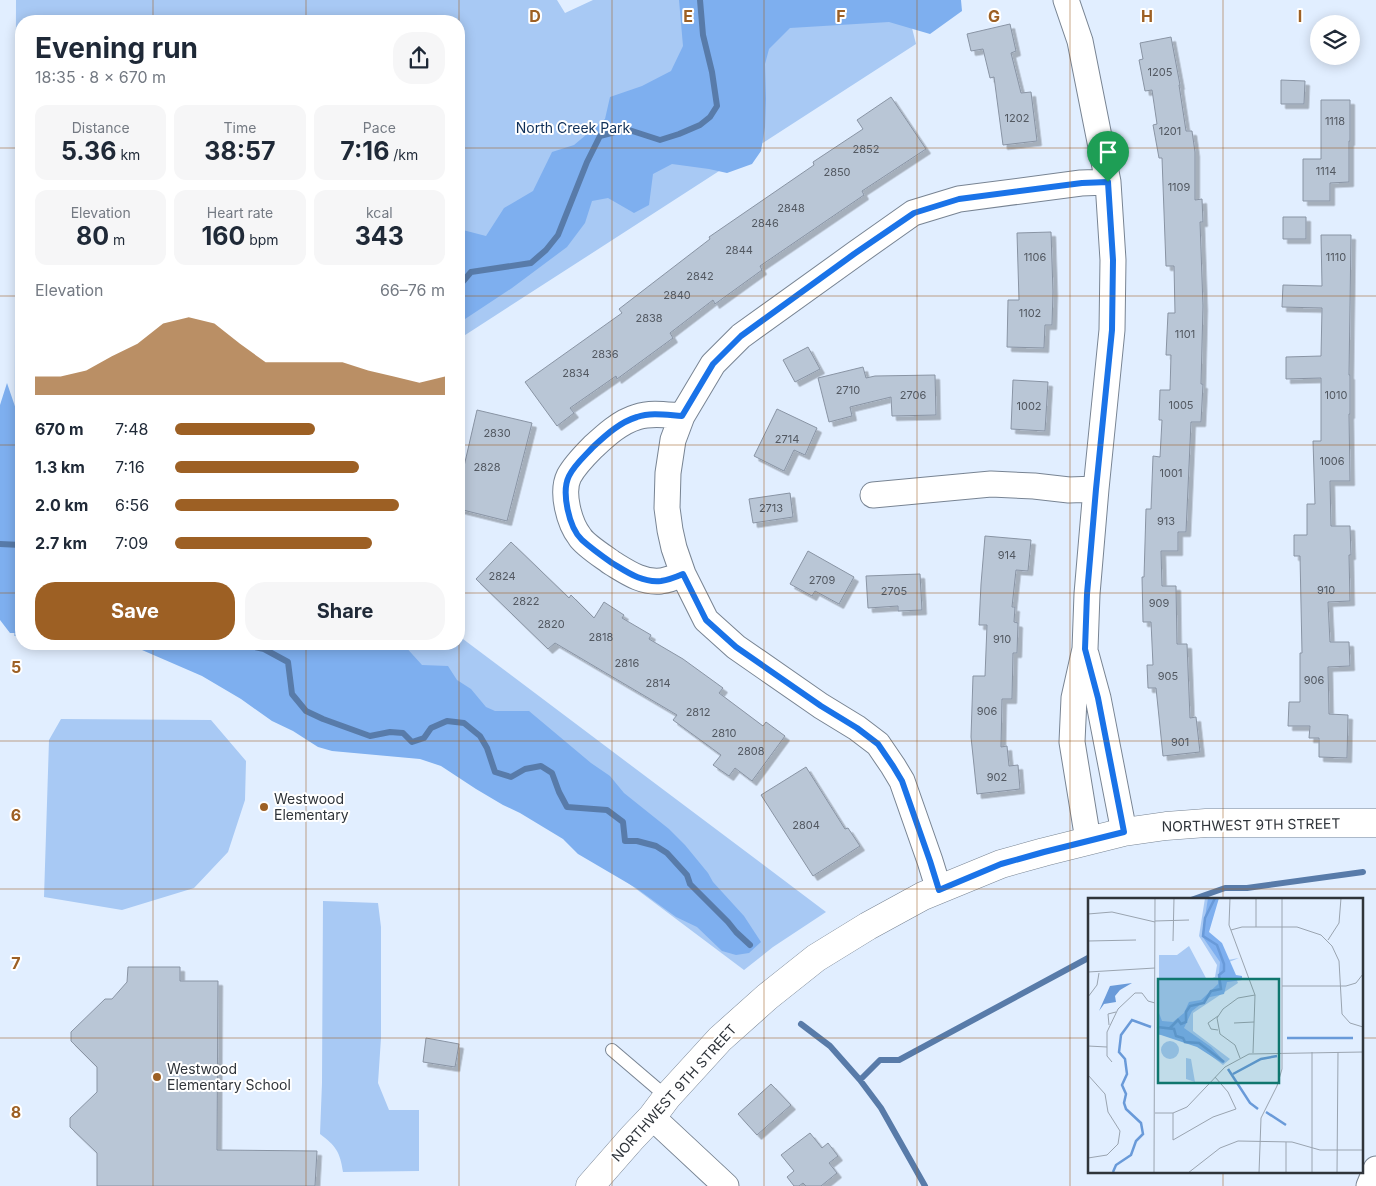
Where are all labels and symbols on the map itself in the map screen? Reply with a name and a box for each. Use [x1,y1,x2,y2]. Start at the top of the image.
text: D [529,6,541,26]
text: E [683,6,693,26]
text: F [836,6,846,26]
text: G [988,6,1000,26]
text: H [1141,6,1153,26]
text: I [1298,6,1302,26]
house number: 1205 [1148,65,1173,79]
house number: 1202 [1005,111,1029,125]
house number: 1118 [1325,114,1345,128]
park label: North Creek Park [516,119,631,136]
house number: 1201 [1159,124,1181,138]
pin [1087,131,1129,182]
house number: 2852 [853,142,879,156]
house number: 1114 [1316,164,1336,178]
house number: 2850 [823,165,851,179]
house number: 1109 [1168,180,1191,194]
house number: 2848 [777,201,805,215]
house number: 2846 [751,216,779,230]
house number: 2844 [725,243,753,257]
house number: 1106 [1024,250,1047,264]
house number: 1110 [1326,250,1346,264]
house number: 2842 [686,269,714,283]
house number: 2840 [663,288,691,302]
house number: 1102 [1019,306,1041,320]
house number: 2838 [635,311,663,325]
house number: 1101 [1175,327,1195,341]
house number: 2836 [591,347,619,361]
house number: 2834 [562,366,590,380]
house number: 2710 [836,383,860,397]
house number: 2706 [900,388,926,402]
house number: 1010 [1325,388,1347,402]
house number: 1005 [1168,398,1194,412]
house number: 1002 [1016,399,1042,413]
house number: 2830 [483,426,511,440]
house number: 2714 [775,432,799,446]
house number: 1006 [1319,454,1345,468]
house number: 2828 [473,460,501,474]
house number: 1001 [1160,466,1182,480]
house number: 2713 [759,501,783,515]
house number: 913 [1157,514,1175,528]
house number: 914 [998,548,1016,562]
house number: 2824 [488,569,516,583]
house number: 2709 [809,573,835,587]
house number: 910 [1317,583,1335,597]
house number: 2705 [881,584,908,598]
house number: 2822 [513,594,539,608]
house number: 909 [1149,596,1169,610]
house number: 2820 [537,617,565,631]
house number: 2818 [589,630,614,644]
house number: 910 [993,632,1011,646]
house number: 2816 [615,656,640,670]
text: 5 [11,657,21,677]
house number: 905 [1158,669,1179,683]
house number: 906 [1304,673,1324,687]
house number: 2814 [645,676,671,690]
house number: 906 [977,704,997,718]
house number: 2812 [686,705,710,719]
house number: 2810 [712,726,737,740]
house number: 901 [1171,735,1189,749]
house number: 2808 [737,744,765,758]
house number: 902 [987,770,1007,784]
place label: Westwood Elementary [274,790,349,823]
marker: Westwood Elementary [258,801,270,813]
text: 6 [11,805,21,825]
street label: NORTHWEST 9TH STREET [1161,814,1341,835]
house number: 2804 [792,818,820,832]
inset map [1088,898,1364,1174]
text: 7 [11,953,21,973]
street label: NORTHWEST 9TH STREET [607,1021,740,1165]
place label: Westwood Elementary School [167,1060,291,1093]
marker: Westwood Elementary School [151,1071,163,1083]
text: 8 [11,1102,21,1122]

